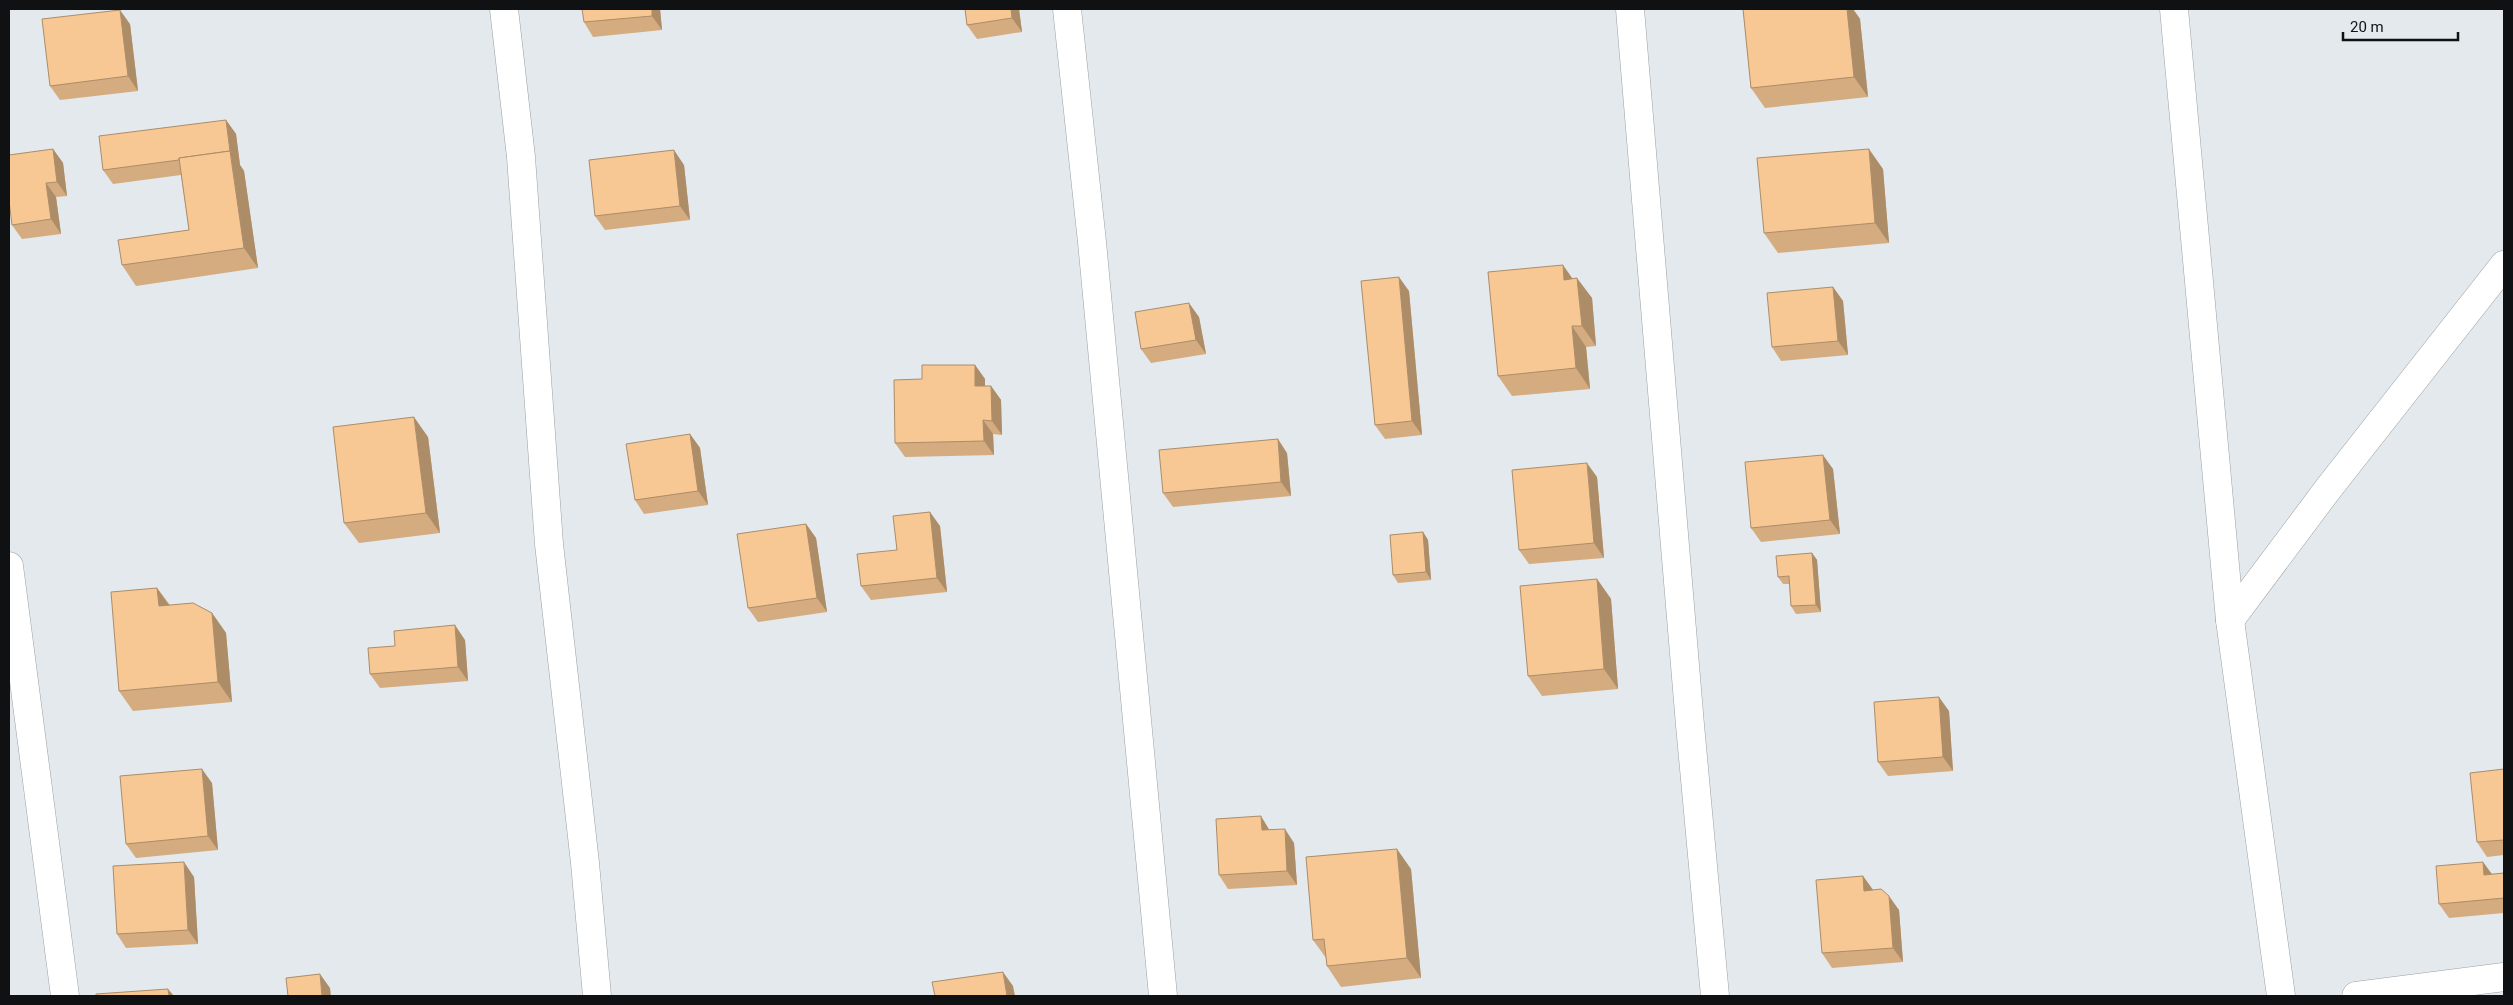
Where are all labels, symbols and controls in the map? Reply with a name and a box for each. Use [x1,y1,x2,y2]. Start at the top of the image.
scale bar [2343,10,2458,42]
text: 20 m [2350,18,2384,36]

